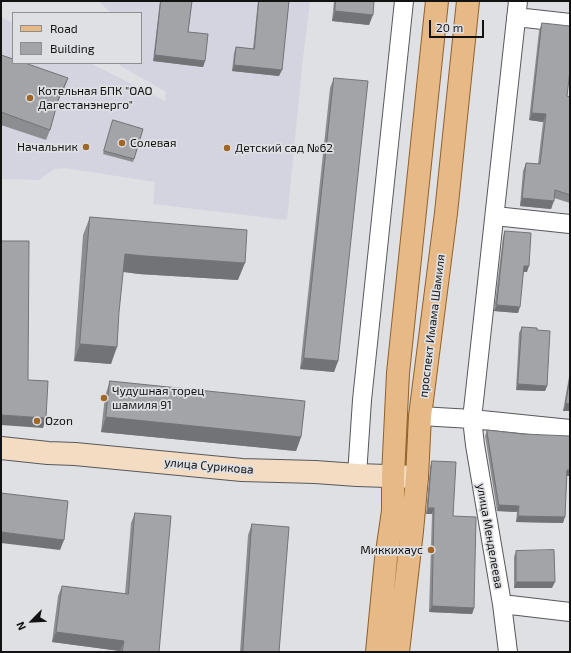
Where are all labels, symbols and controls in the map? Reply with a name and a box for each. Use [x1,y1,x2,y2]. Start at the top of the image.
legend [12,12,142,64]
scale bar [431,12,486,38]
text: 20 m [436,20,463,34]
text: Road [50,21,78,35]
text: Building [50,41,94,55]
place label: Котельная БПК "ОАО Дагестанэнерго" [38,84,153,112]
marker: Котельная БПК "ОАО Дагестанэнерго" [25,93,35,103]
place label: Солевая [130,136,177,150]
marker: Солевая [117,138,127,148]
place label: Начальник [17,140,78,154]
place label: Детский сад №62 [235,141,333,155]
marker: Начальник [81,142,91,152]
marker: Детский сад №62 [222,143,232,153]
street label: проспект Имама Шамиля [416,254,448,398]
place label: Чудушная торец шамиля 91 [112,384,204,412]
marker: Чудушная торец шамиля 91 [99,393,109,403]
place label: Ozon [45,414,73,428]
marker: Ozon [32,416,42,426]
street label: улица Сурикова [164,455,254,477]
street label: улица Менделеева [474,482,506,590]
place label: Миккихаус [360,543,423,557]
marker: Миккихаус [426,545,436,555]
north arrow [12,601,52,641]
text: N [13,620,28,632]

